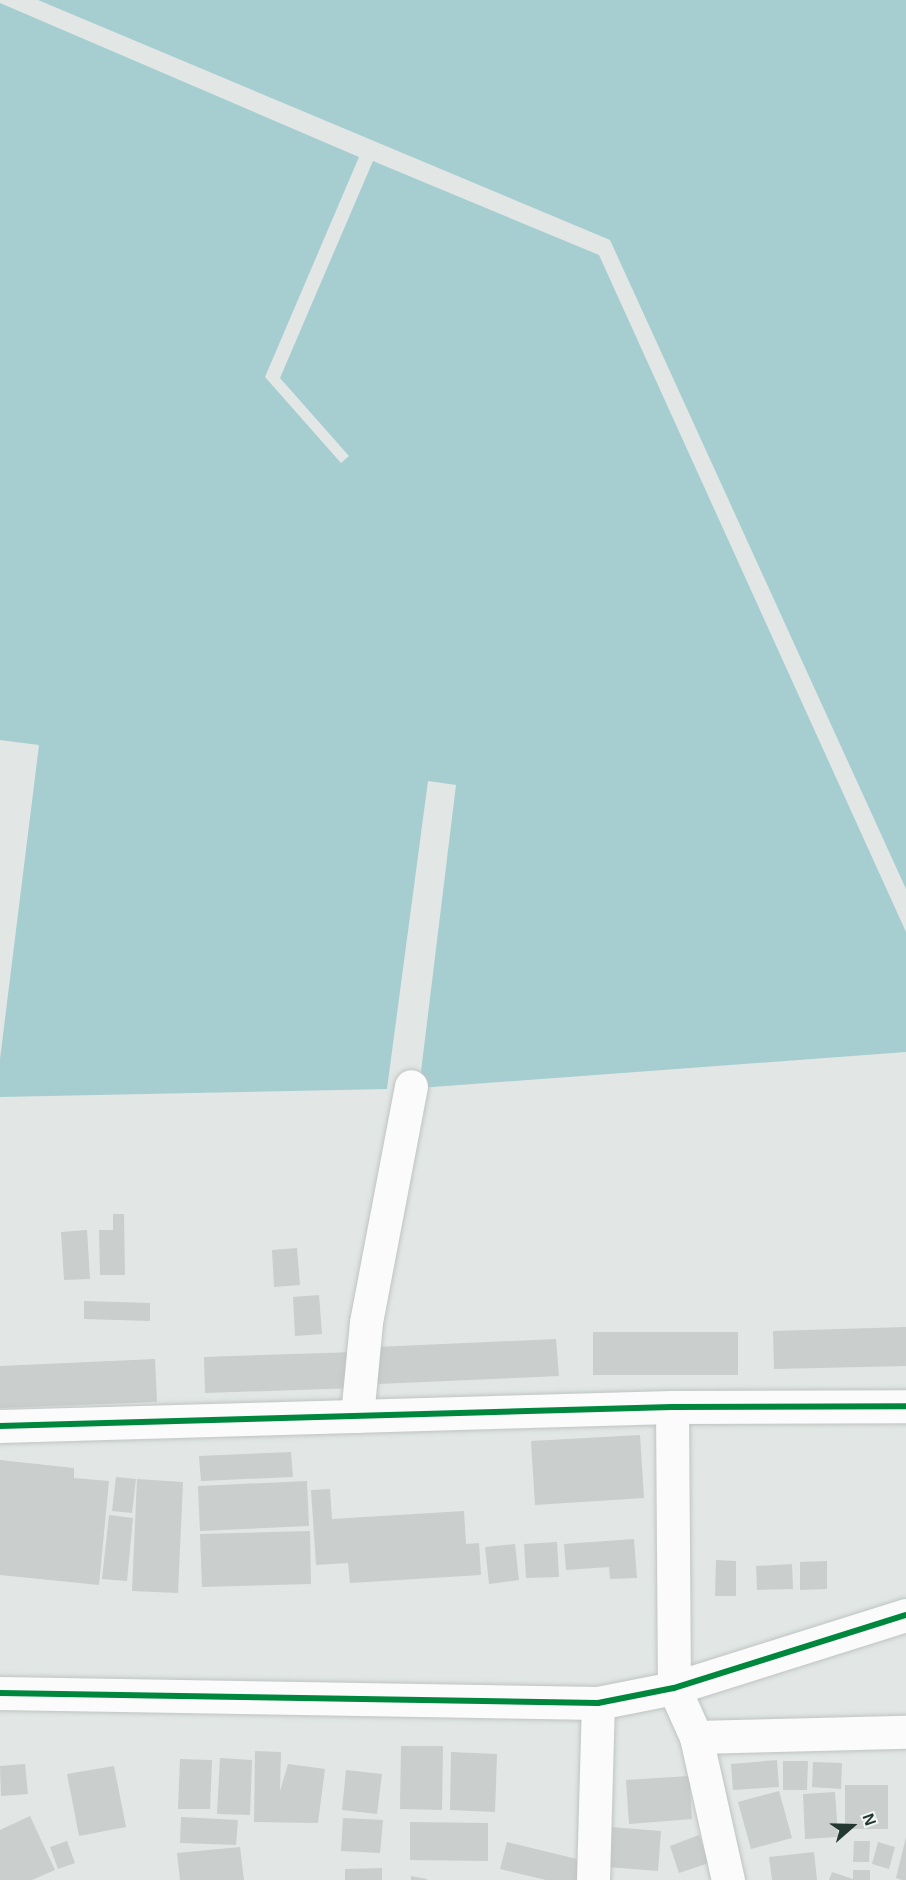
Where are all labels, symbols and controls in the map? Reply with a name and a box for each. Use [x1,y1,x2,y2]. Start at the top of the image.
north arrow [822,1796,882,1856]
text: N [859,1811,879,1828]

